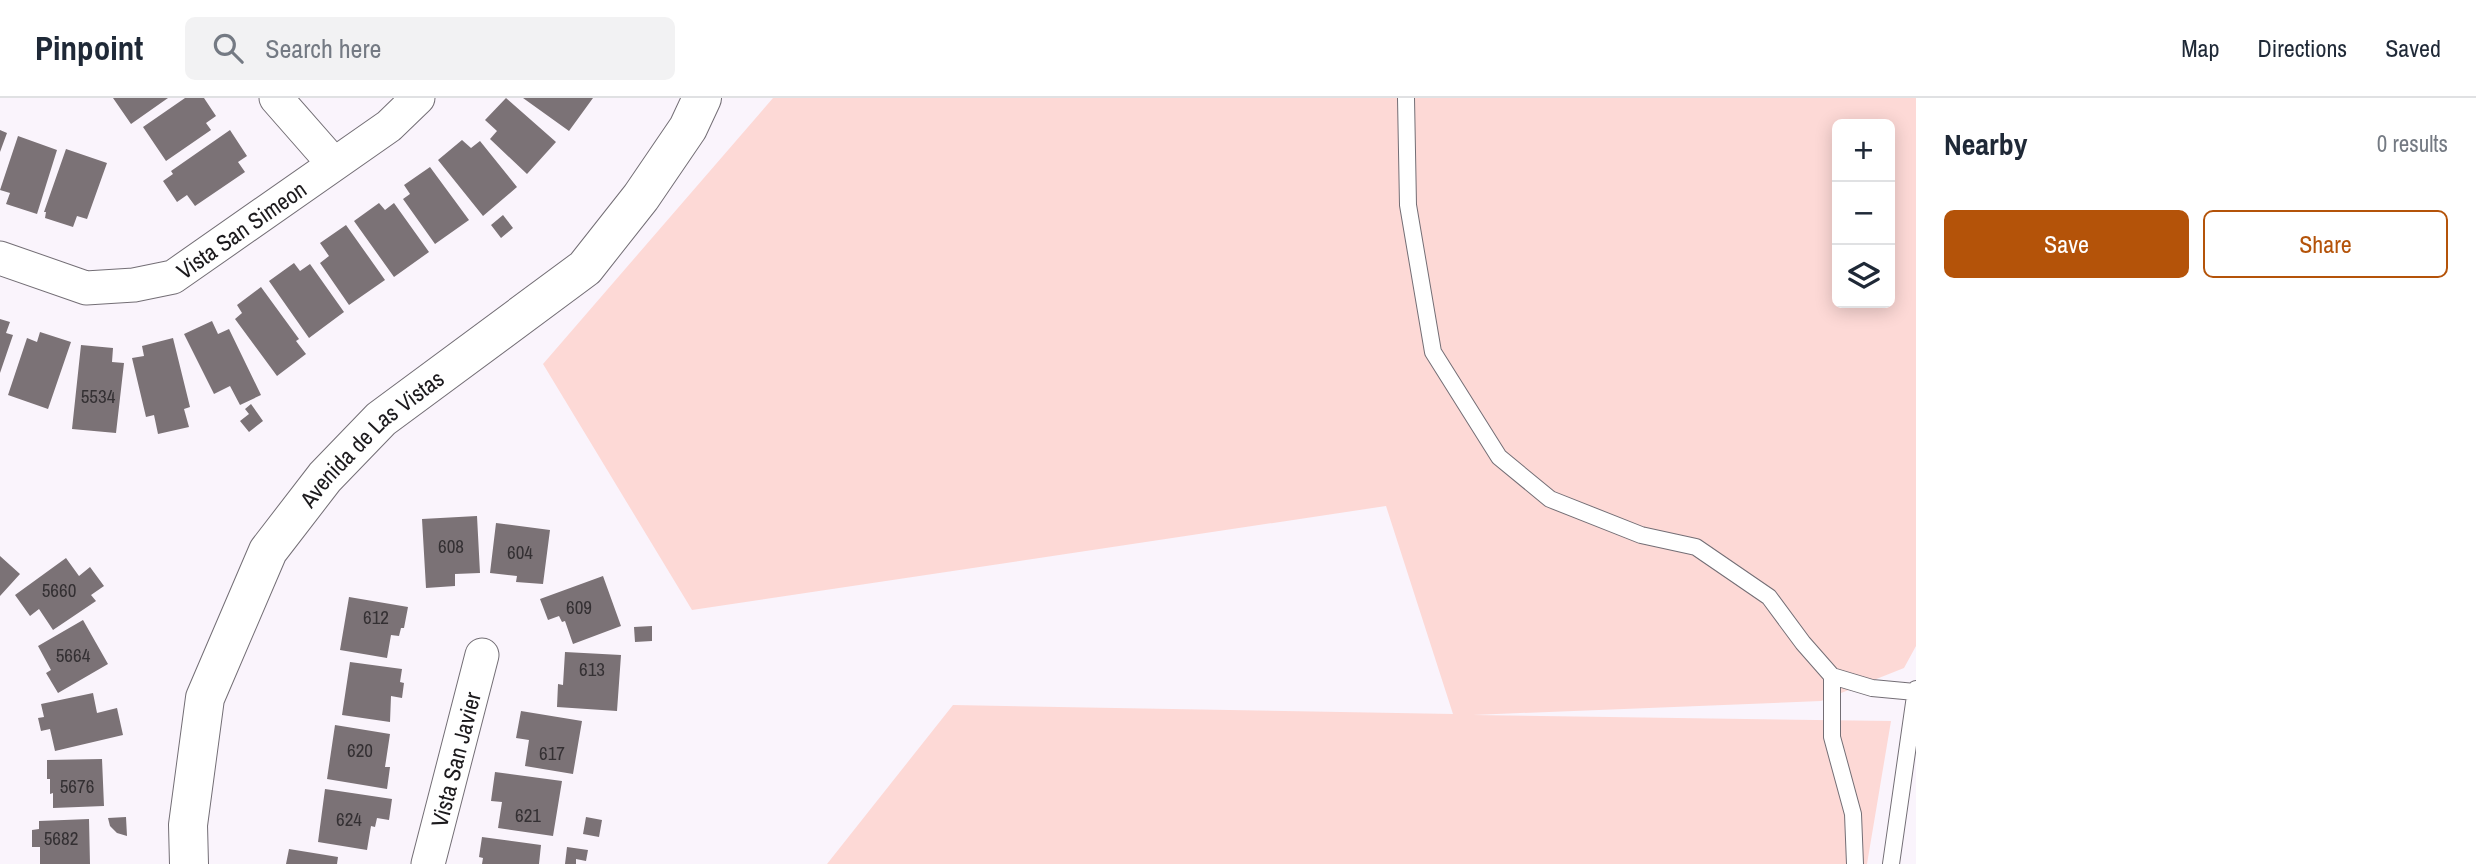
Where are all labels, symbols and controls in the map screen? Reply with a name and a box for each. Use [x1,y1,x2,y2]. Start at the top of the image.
search box [185,17,675,80]
text: Pinpoint [35,26,143,70]
icon: search [209,29,247,67]
text: Search here [265,31,381,66]
text: Map [2181,32,2219,64]
text: Directions [2257,32,2347,64]
text: Saved [2385,32,2441,64]
map controls [1832,119,1895,308]
button: + [1832,119,1895,182]
text: Nearby [1944,124,2027,164]
text: 0 results [2377,128,2448,159]
street label: Vista San Simeon [170,173,312,286]
button: − [1832,182,1895,245]
button: Save [1944,210,2189,278]
button: Share [2203,210,2448,278]
button: layers [1832,245,1895,308]
street label: Avenida de Las Vistas [292,362,450,514]
house number: 5534 [81,383,116,409]
house number: 608 [438,533,464,559]
house number: 604 [507,539,533,565]
house number: 5660 [42,577,76,603]
house number: 609 [566,594,592,620]
house number: 612 [363,604,389,630]
house number: 5664 [56,642,91,668]
house number: 613 [579,656,605,682]
street label: Vista San Javier [423,688,487,830]
house number: 620 [347,737,373,763]
house number: 617 [539,740,565,766]
house number: 5676 [60,773,94,799]
house number: 621 [515,802,541,828]
house number: 624 [336,806,362,832]
house number: 5682 [44,825,78,851]

